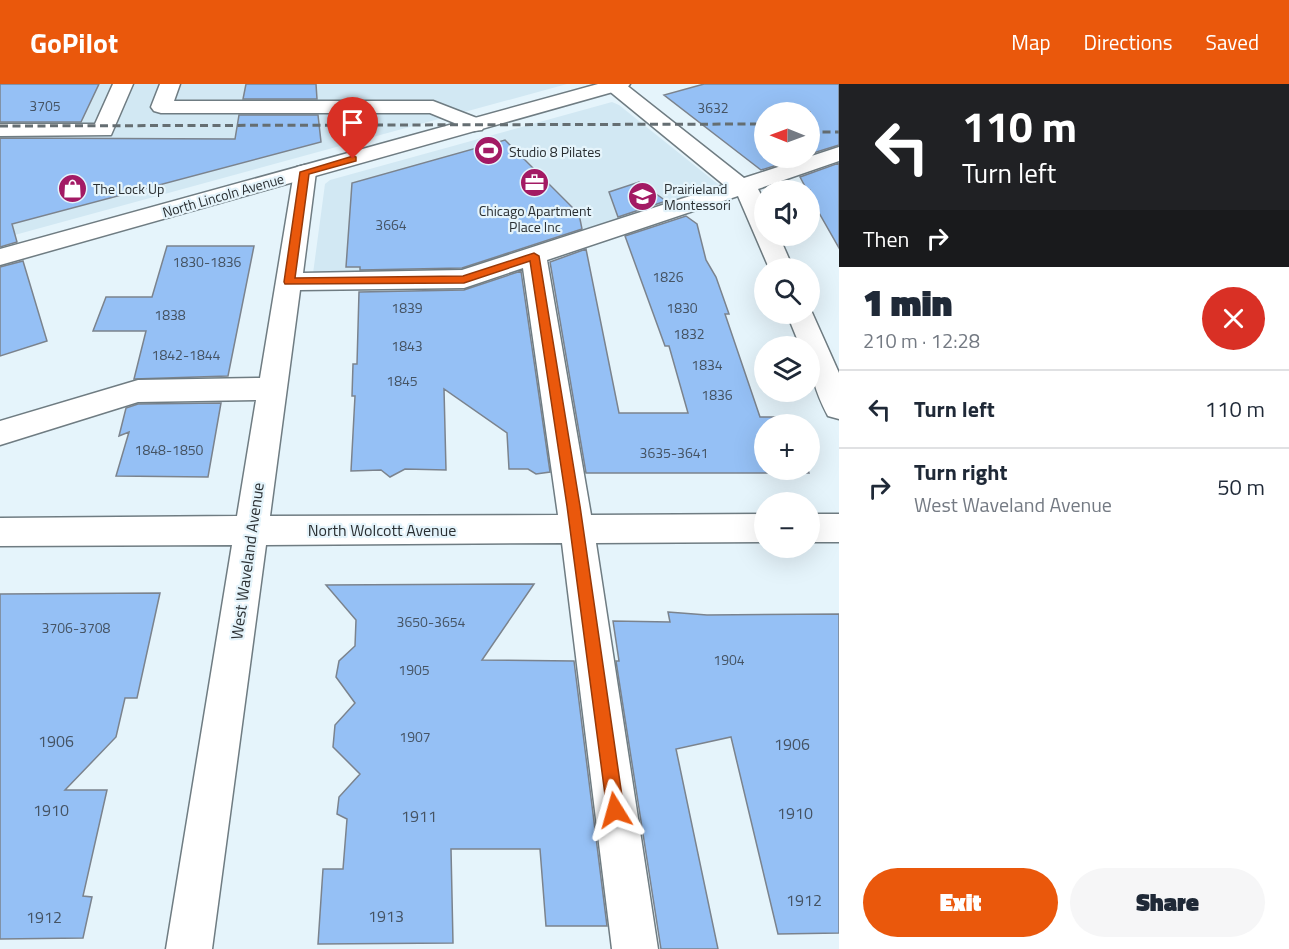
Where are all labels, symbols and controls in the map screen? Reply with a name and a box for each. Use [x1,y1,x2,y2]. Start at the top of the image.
text: GoPilot [30,21,118,64]
text: Map [1011,26,1051,58]
text: Directions [1084,26,1173,58]
text: Saved [1206,26,1259,58]
text: 110 m [962,94,1077,158]
house number: 3705 [29,95,61,116]
pin [327,97,378,159]
house number: 3632 [697,97,729,118]
north arrow [754,102,820,168]
map controls [754,102,820,558]
icon: arrive [336,106,369,139]
icon: left [863,108,941,186]
sports icon: Studio 8 Pilates [472,135,504,167]
place label: Studio 8 Pilates [509,141,601,162]
text: Turn left [962,152,1056,193]
office icon: Chicago Apartment Place Inc [519,167,551,199]
street label: North Lincoln Avenue [160,168,286,222]
shop icon: The Lock Up [56,172,88,204]
place label: The Lock Up [93,178,164,199]
place label: Prairieland Montessori [664,178,731,215]
school or university icon: Prairieland Montessori [627,180,659,212]
button: sound [754,180,820,246]
place label: Chicago Apartment Place Inc [479,200,591,237]
house number: 3664 [375,214,407,235]
text: Then [863,222,909,256]
icon: right [921,222,954,255]
house number: 1830-1836 [173,251,242,272]
button: search [754,258,820,324]
house number: 1826 [652,266,684,287]
text: 1 min [863,275,952,330]
button: close [1202,287,1265,350]
house number: 1839 [391,297,423,318]
house number: 1830 [666,297,698,318]
house number: 1838 [154,304,186,325]
house number: 1832 [673,323,705,344]
text: 210 m · 12:28 [863,325,980,356]
house number: 1843 [391,335,423,356]
button: layers [754,336,820,402]
house number: 1842-1844 [152,344,221,365]
house number: 1834 [691,354,723,375]
house number: 1845 [386,370,418,391]
house number: 1836 [701,384,733,405]
text: Turn left [914,392,995,426]
text: 110 m [1205,392,1265,426]
icon: left [863,393,896,426]
button: + [754,414,820,480]
house number: 1848-1850 [135,439,204,460]
house number: 3635-3641 [640,442,708,463]
text: Turn right [914,455,1008,489]
text: 50 m [1217,470,1265,504]
icon: right [863,471,896,504]
street label: West Waveland Avenue [224,481,270,641]
text: West Waveland Avenue [914,489,1112,520]
button: − [754,492,820,558]
street label: North Wolcott Avenue [308,518,456,542]
house number: 3650-3654 [397,611,466,632]
house number: 3706-3708 [42,617,111,638]
house number: 1904 [713,649,745,670]
house number: 1905 [398,659,430,680]
house number: 1907 [399,726,431,747]
house number: 1906 [38,729,74,753]
house number: 1906 [774,732,810,756]
position arrow [583,778,647,842]
house number: 1910 [33,798,69,822]
house number: 1910 [777,801,813,825]
house number: 1911 [401,804,437,828]
button: Exit [863,868,1058,937]
button: Share [1070,868,1265,937]
house number: 1912 [786,888,822,912]
house number: 1913 [368,904,404,928]
house number: 1912 [26,905,62,929]

